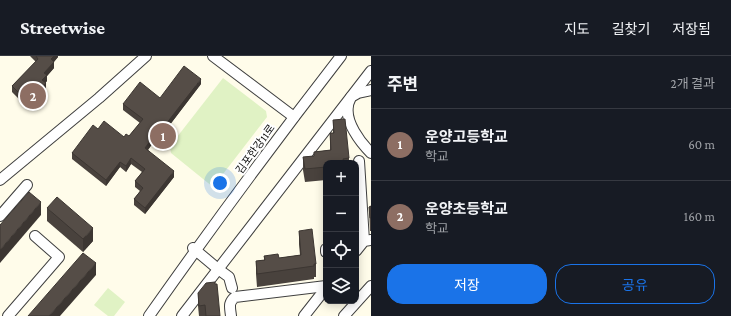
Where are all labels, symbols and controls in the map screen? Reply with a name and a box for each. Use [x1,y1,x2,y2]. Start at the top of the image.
text: Streetwise [20,17,105,38]
text: 지도 [564,21,590,37]
text: 길찾기 [612,21,650,37]
text: 저장됨 [672,21,711,37]
text: 주변 [387,75,418,94]
text: 2개 결과 [670,76,715,91]
pin: 2 [20,81,46,111]
pin: 1 [150,121,176,151]
street label: 김포한강11로 [233,122,277,176]
text: 운양고등학교 [425,129,508,145]
text: 1 [398,137,402,152]
text: 60 m [688,137,715,152]
text: 학교 [425,149,449,164]
map controls [323,160,359,304]
button: + [323,160,359,196]
your location [210,173,230,193]
button: − [323,196,359,232]
text: 운양초등학교 [425,201,508,217]
text: 2 [397,209,403,224]
text: 160 m [684,209,715,224]
text: 학교 [425,221,449,236]
button: locate [323,232,359,268]
button: 저장 [387,264,547,304]
button: 공유 [555,264,715,304]
button: layers [323,268,359,304]

